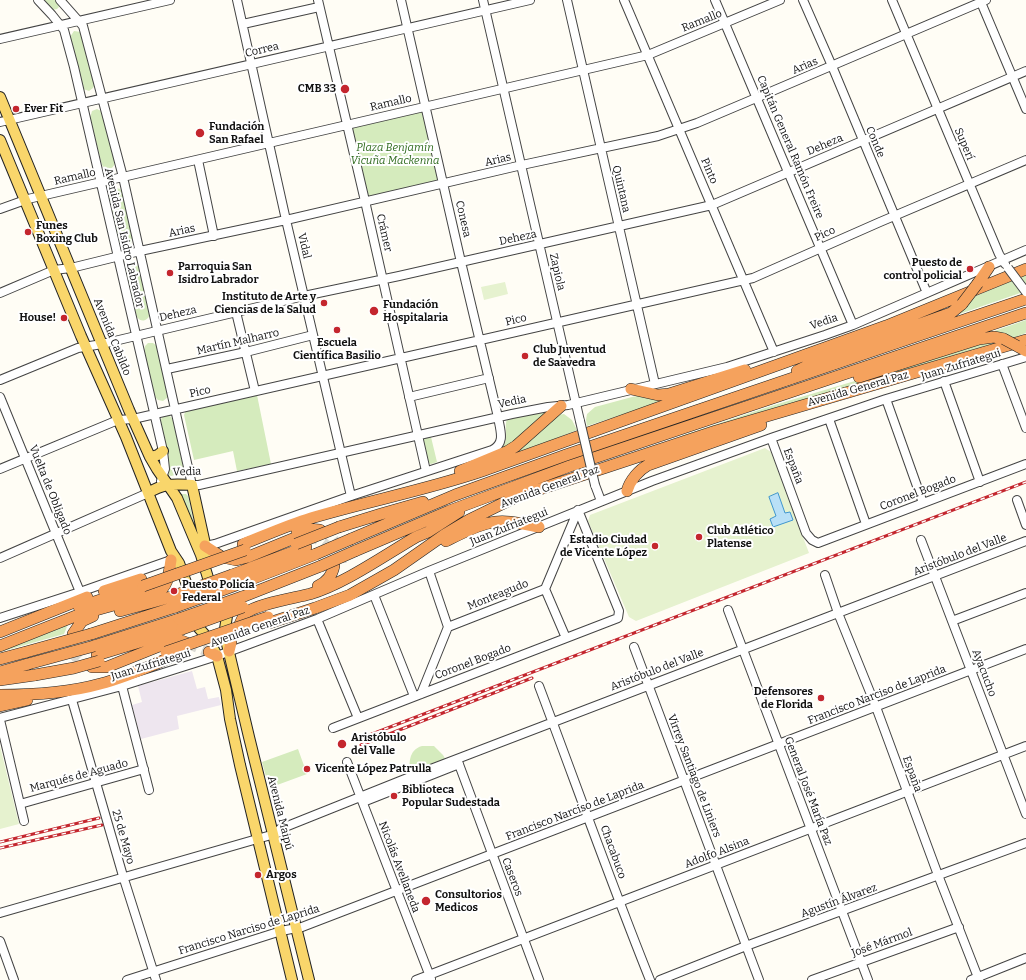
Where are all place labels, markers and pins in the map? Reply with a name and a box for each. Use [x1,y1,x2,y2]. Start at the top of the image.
place label: CMB 33 [298,82,336,96]
marker: CMB 33 [339,83,351,95]
place label: Ever Fit [24,102,63,116]
marker: Ever Fit [11,104,21,114]
place label: Fundación San Rafael [209,120,264,146]
marker: Fundación San Rafael [194,127,206,139]
place label: Funes Boxing Club [36,219,98,245]
marker: Funes Boxing Club [23,227,33,237]
place label: Puesto de control policial [884,256,962,282]
place label: Parroquia San Isidro Labrador [178,260,259,286]
marker: Puesto de control policial [965,264,975,274]
marker: Parroquia San Isidro Labrador [165,268,175,278]
place label: Instituto de Arte y Ciencias de la Salud [214,290,316,316]
marker: Instituto de Arte y Ciencias de la Salud [319,298,329,308]
place label: Fundación Hospitalaria [383,298,448,324]
marker: Fundación Hospitalaria [368,305,380,317]
place label: House! [19,311,56,325]
marker: House! [59,313,69,323]
marker: Escuela Científica Basilio [332,325,342,335]
place label: Escuela Científica Basilio [293,336,381,362]
place label: Club Juventud de Saavedra [533,343,606,369]
marker: Club Juventud de Saavedra [520,351,530,361]
place label: Club Atlético Platense [707,524,774,550]
marker: Club Atlético Platense [694,532,704,542]
place label: Estadio Ciudad de Vicente López [560,533,647,559]
marker: Estadio Ciudad de Vicente López [650,541,660,551]
place label: Puesto Policía Federal [182,578,255,604]
marker: Puesto Policía Federal [169,586,179,596]
place label: Defensores de Florida [754,685,813,711]
marker: Defensores de Florida [816,693,826,703]
place label: Aristóbulo del Valle [351,731,406,757]
marker: Aristóbulo del Valle [336,738,348,750]
place label: Vicente López Patrulla [315,762,431,776]
marker: Vicente López Patrulla [302,764,312,774]
place label: Biblioteca Popular Sudestada [402,783,500,809]
marker: Biblioteca Popular Sudestada [389,791,399,801]
place label: Argos [266,868,297,882]
marker: Argos [253,870,263,880]
place label: Consultorios Medicos [435,888,502,914]
marker: Consultorios Medicos [420,895,432,907]

